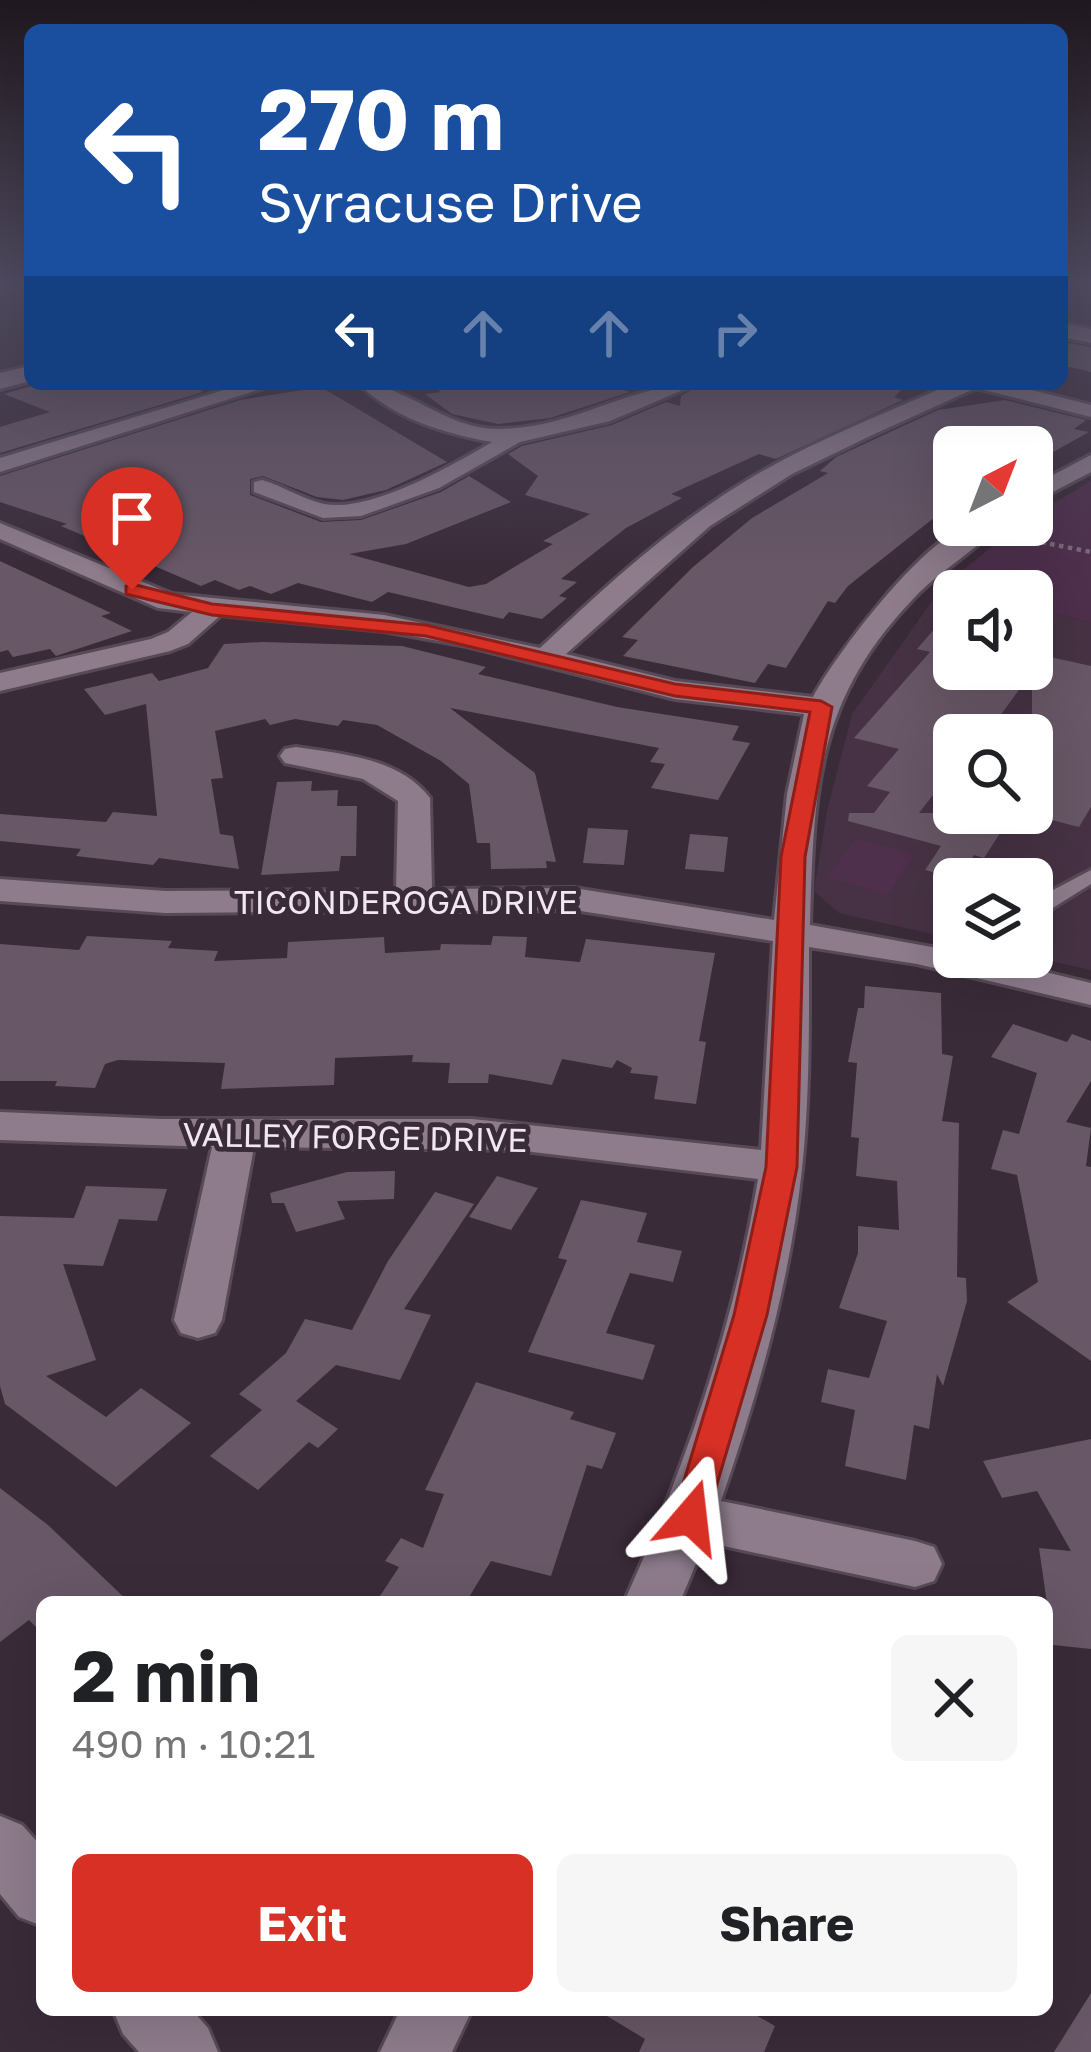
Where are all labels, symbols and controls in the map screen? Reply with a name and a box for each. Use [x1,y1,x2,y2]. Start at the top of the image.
text: 270 m [258,68,504,168]
icon: left [60,72,216,228]
text: Syracuse Drive [258,169,643,234]
icon: left [324,300,390,366]
icon: ahead [450,300,516,366]
icon: ahead [576,300,642,366]
icon: right [702,300,768,366]
north arrow [933,426,1053,546]
map controls [933,426,1053,978]
pin [81,467,183,590]
icon: arrive [99,485,165,551]
button: sound [933,570,1053,690]
button: search [933,714,1053,834]
button: layers [933,858,1053,978]
street label: TICONDEROGA DRIVE [234,882,578,921]
street label: VALLEY FORGE DRIVE [182,1114,528,1159]
position arrow [628,1454,754,1580]
text: 2 min [72,1631,260,1718]
button: close [891,1635,1017,1761]
text: 490 m · 10:21 [72,1720,315,1767]
button: Exit [72,1854,533,1992]
button: Share [557,1854,1017,1992]

